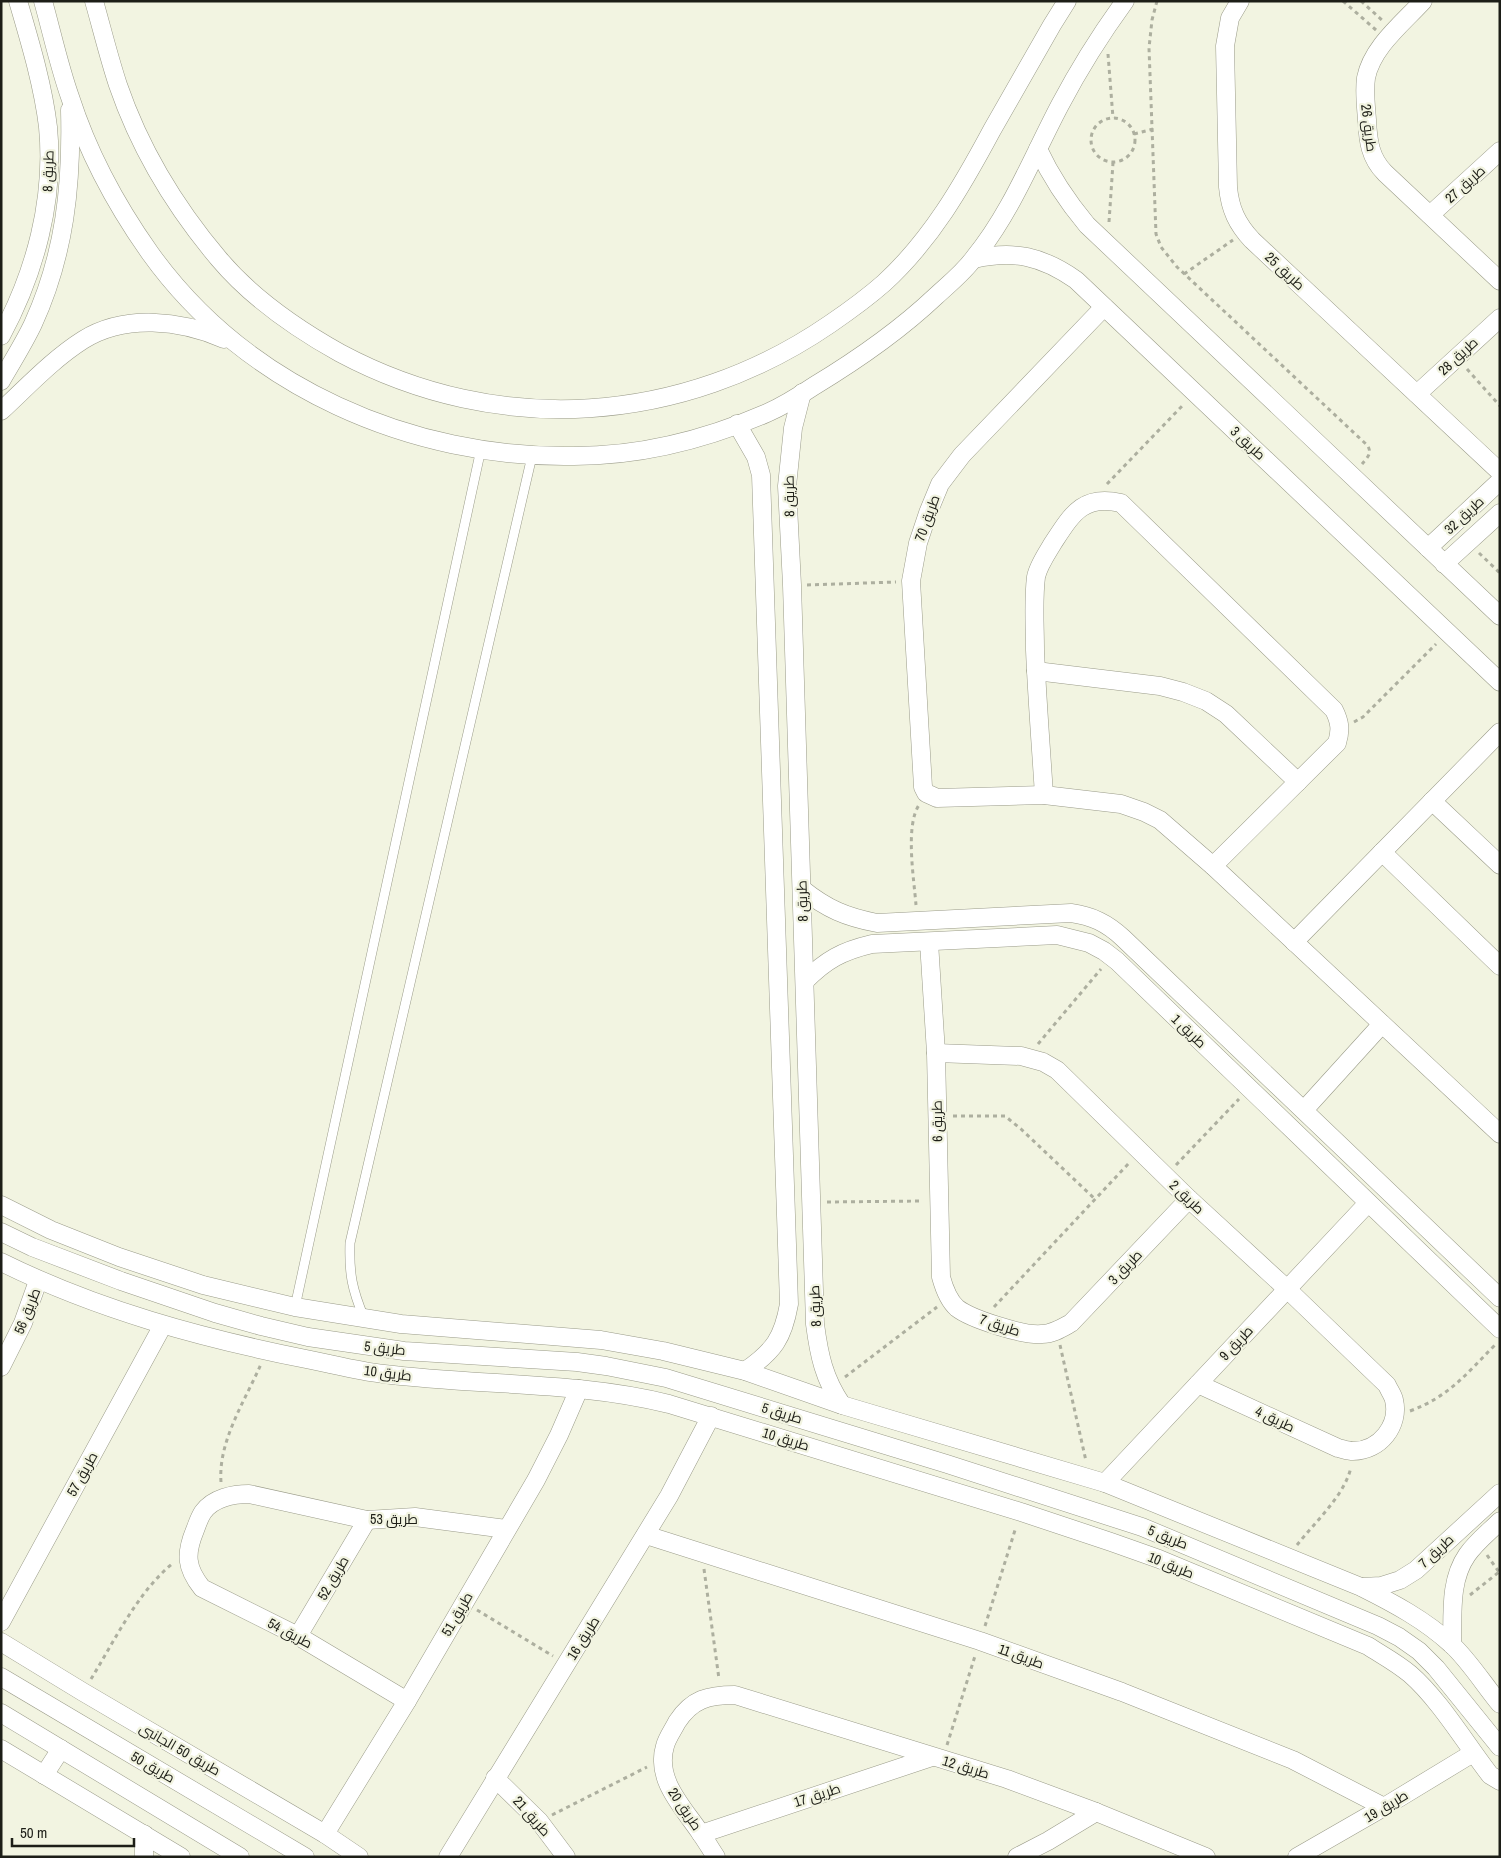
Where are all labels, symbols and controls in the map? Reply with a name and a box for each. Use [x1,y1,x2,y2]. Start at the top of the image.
street label: طريق 26 [1357,103,1381,153]
street label: طريق 8 [38,150,58,192]
street label: طريق 27 [1441,161,1489,207]
street label: طريق 25 [1261,248,1309,294]
street label: طريق 28 [1434,333,1482,379]
street label: طريق 3 [1227,422,1269,464]
street label: طريق 8 [780,475,798,517]
street label: طريق 70 [910,492,944,544]
street label: طريق 32 [1440,492,1488,538]
street label: طريق 8 [792,880,812,922]
street label: طريق 1 [1168,1010,1210,1052]
street label: طريق 6 [928,1100,946,1142]
street label: طريق 2 [1166,1176,1208,1218]
street label: طريق 3 [1104,1246,1146,1288]
street label: طريق 56 [10,1285,44,1337]
street label: طريق 8 [805,1285,825,1327]
street label: طريق 7 [977,1310,1023,1340]
street label: طريق 9 [1215,1322,1257,1364]
street label: طريق 5 [363,1337,407,1359]
street label: طريق 10 [363,1361,413,1385]
street label: طريق 5 [759,1398,805,1428]
street label: طريق 4 [1252,1402,1298,1436]
street label: طريق 10 [760,1423,812,1455]
street label: طريق 57 [63,1449,101,1499]
street label: طريق 53 [370,1510,418,1528]
street label: طريق 5 [1145,1521,1191,1553]
street label: طريق 7 [1415,1530,1457,1572]
street label: طريق 10 [1145,1548,1197,1582]
street label: طريق 52 [313,1553,353,1603]
street label: طريق 51 [437,1589,477,1639]
street label: طريق 16 [563,1613,603,1663]
street label: طريق 54 [265,1614,315,1652]
street label: طريق 11 [996,1639,1046,1673]
street label: طريق 50 الجانبى [137,1719,223,1779]
street label: طريق 50 [128,1748,178,1786]
street label: طريق 12 [940,1751,992,1783]
street label: طريق 17 [791,1779,843,1811]
street label: طريق 20 [664,1784,706,1834]
street label: طريق 19 [1361,1786,1411,1826]
street label: طريق 21 [509,1792,555,1840]
scale bar [12,1816,135,1848]
text: 50 m [20,1822,47,1843]

